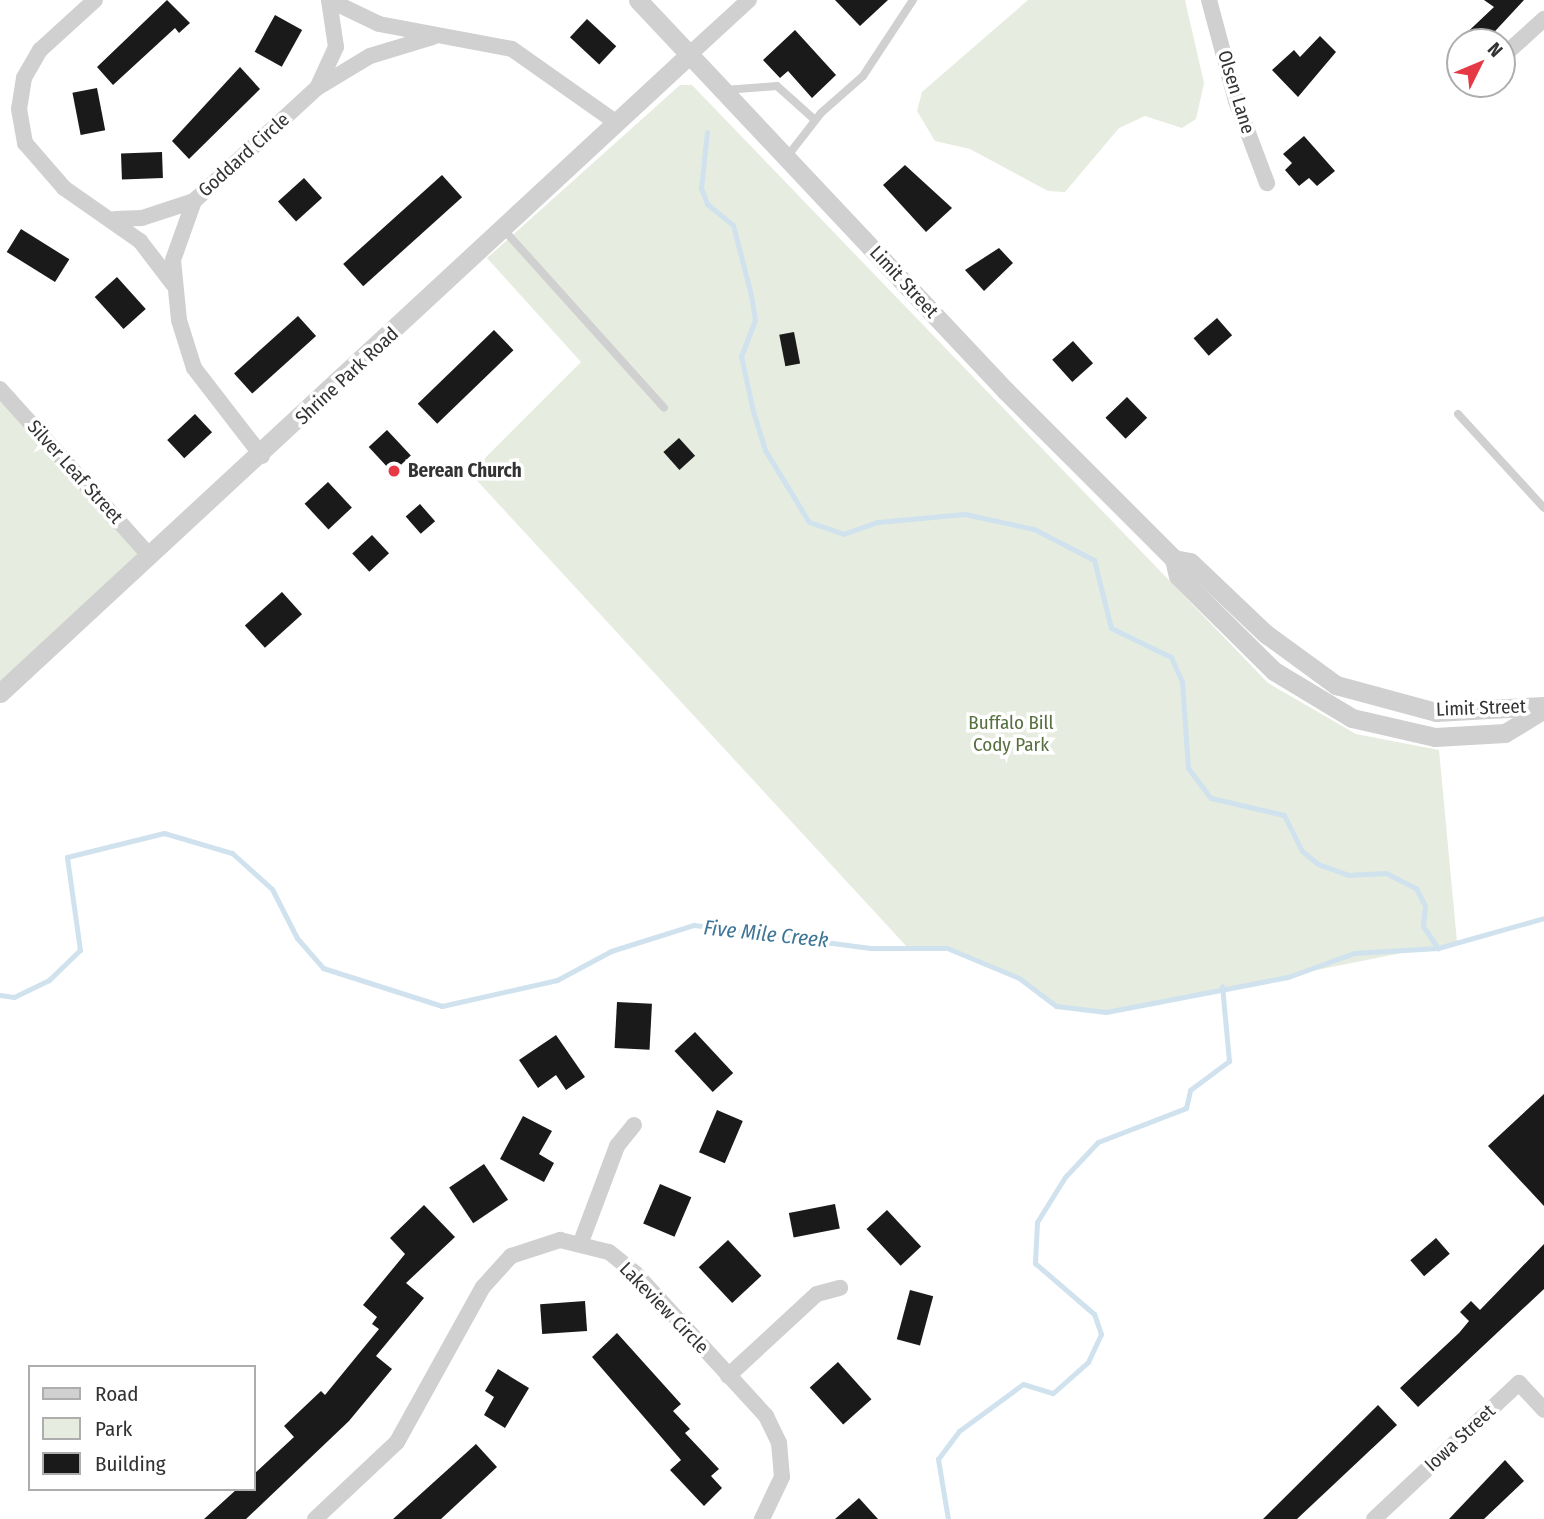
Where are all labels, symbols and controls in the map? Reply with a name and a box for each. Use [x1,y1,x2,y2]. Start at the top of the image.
north arrow [1446,28,1516,98]
text: N [1483,38,1508,62]
street label: Olsen Lane [1213,48,1259,136]
street label: Goddard Circle [194,108,294,202]
street label: Limit Street [865,241,943,323]
street label: Shrine Park Road [291,323,403,429]
street label: Silver Leaf Street [23,416,127,528]
place label: Berean Church [408,460,522,482]
marker: Berean Church [386,463,402,479]
street label: Limit Street [1436,695,1526,721]
park label: Buffalo Bill Cody Park [968,712,1054,756]
water label: Five Mile Creek [702,915,830,953]
street label: Lakeview Circle [615,1258,713,1358]
legend [28,1365,256,1491]
text: Road [95,1381,139,1407]
street label: Iowa Street [1420,1400,1500,1476]
text: Park [95,1416,132,1442]
text: Building [95,1451,166,1477]

